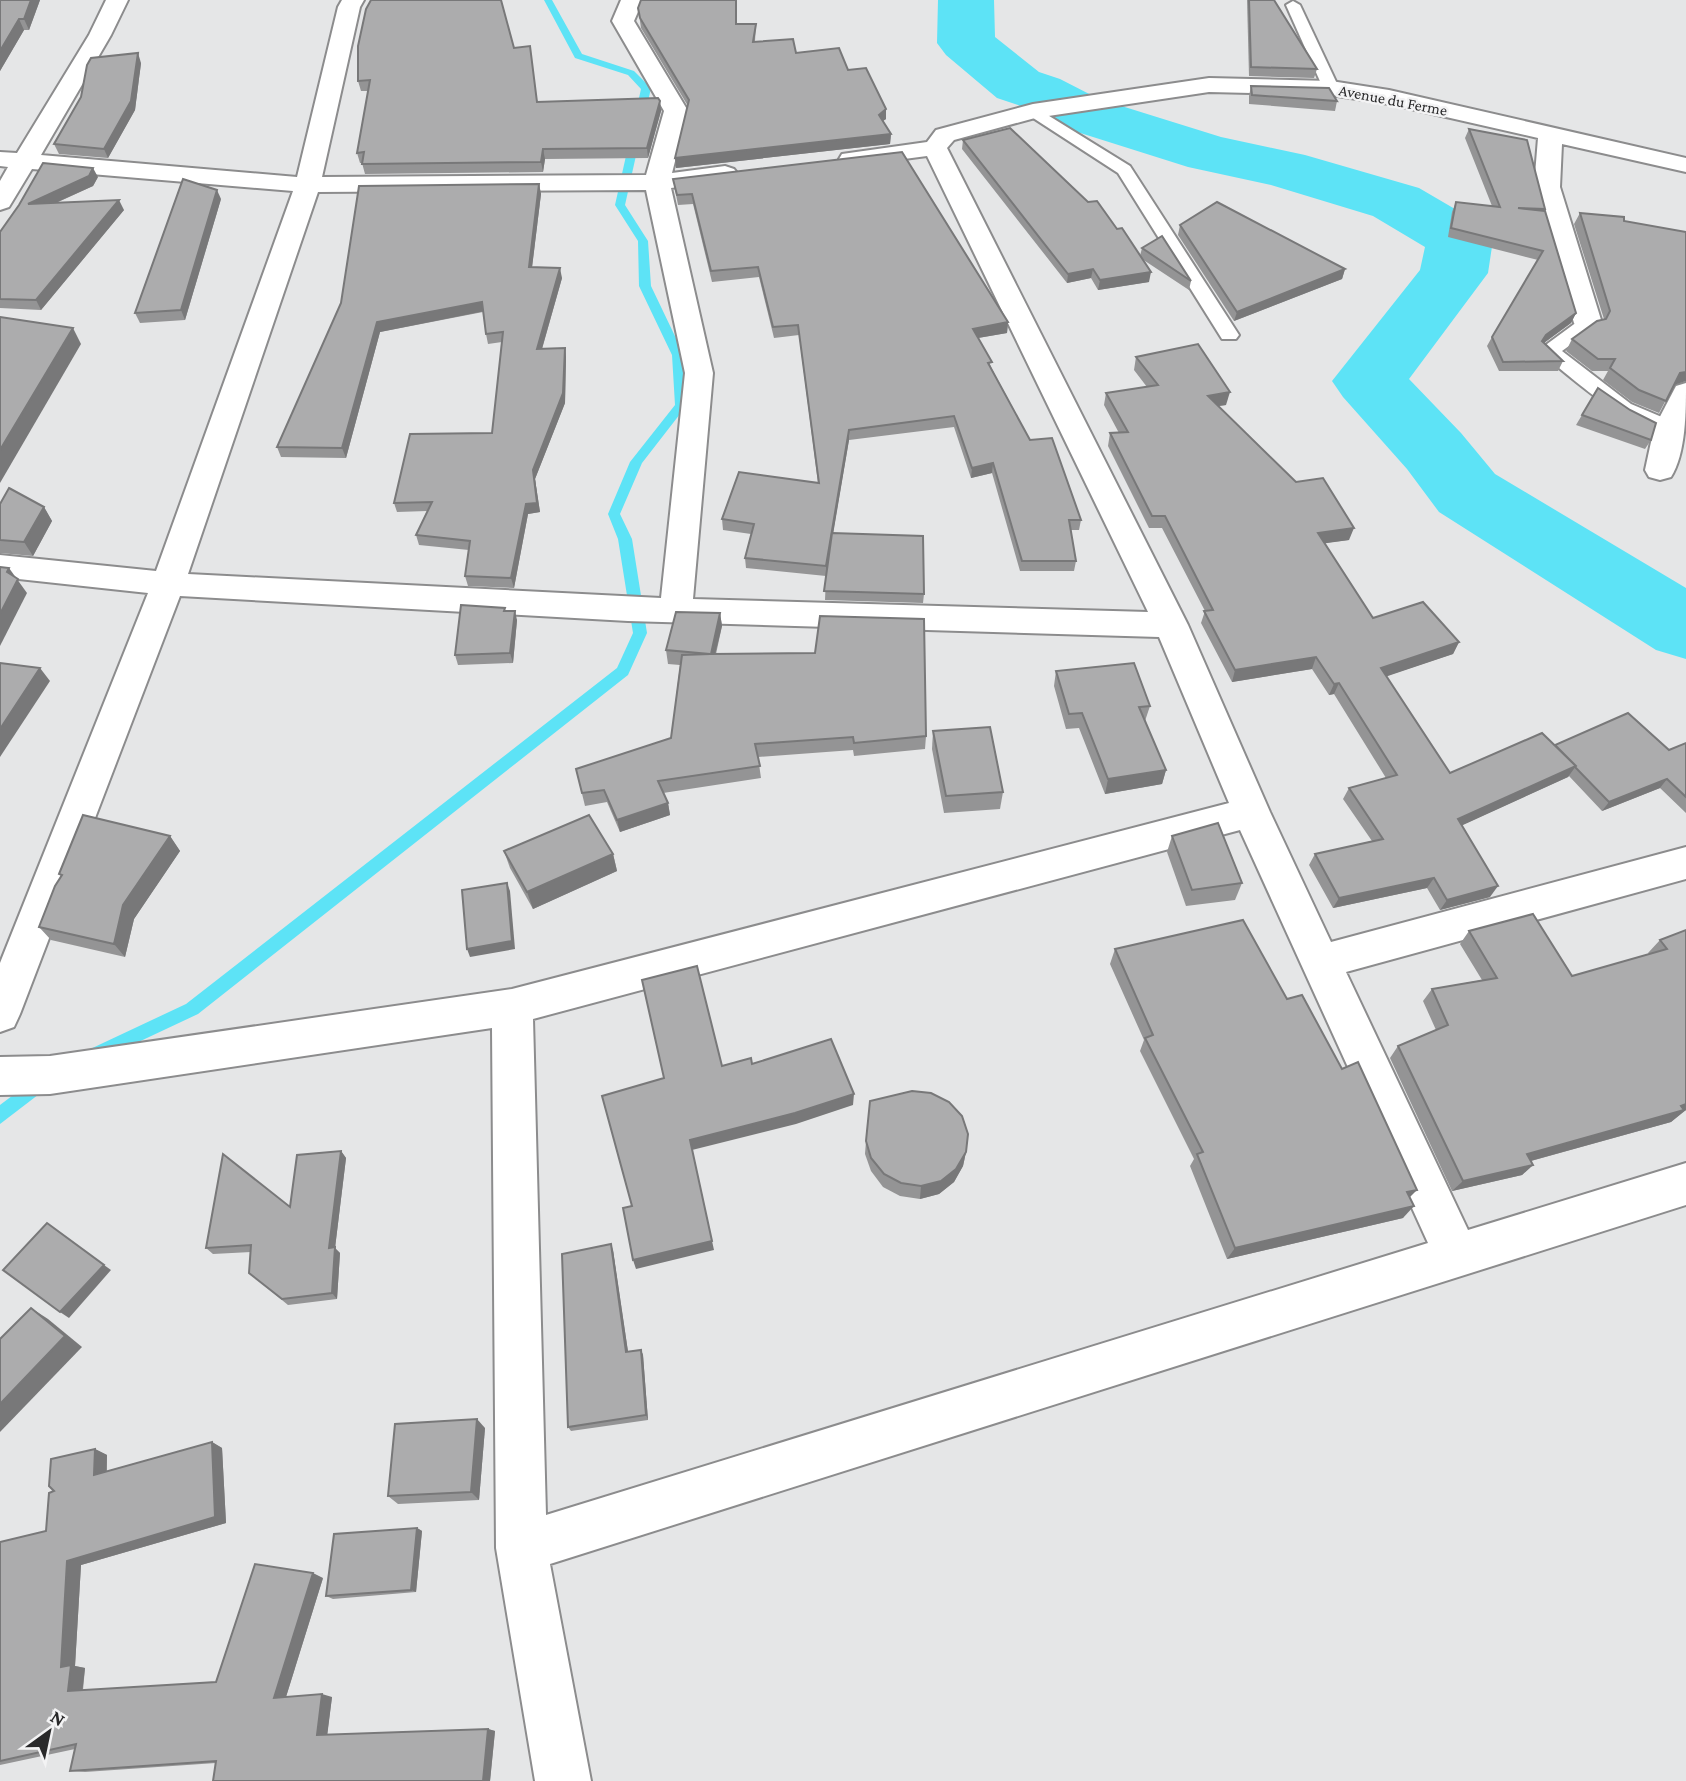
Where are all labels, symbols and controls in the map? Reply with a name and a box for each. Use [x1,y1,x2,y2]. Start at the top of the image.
street label: Avenue du Ferme [1337,81,1449,119]
north arrow [14,1697,84,1767]
text: N [47,1706,69,1731]

